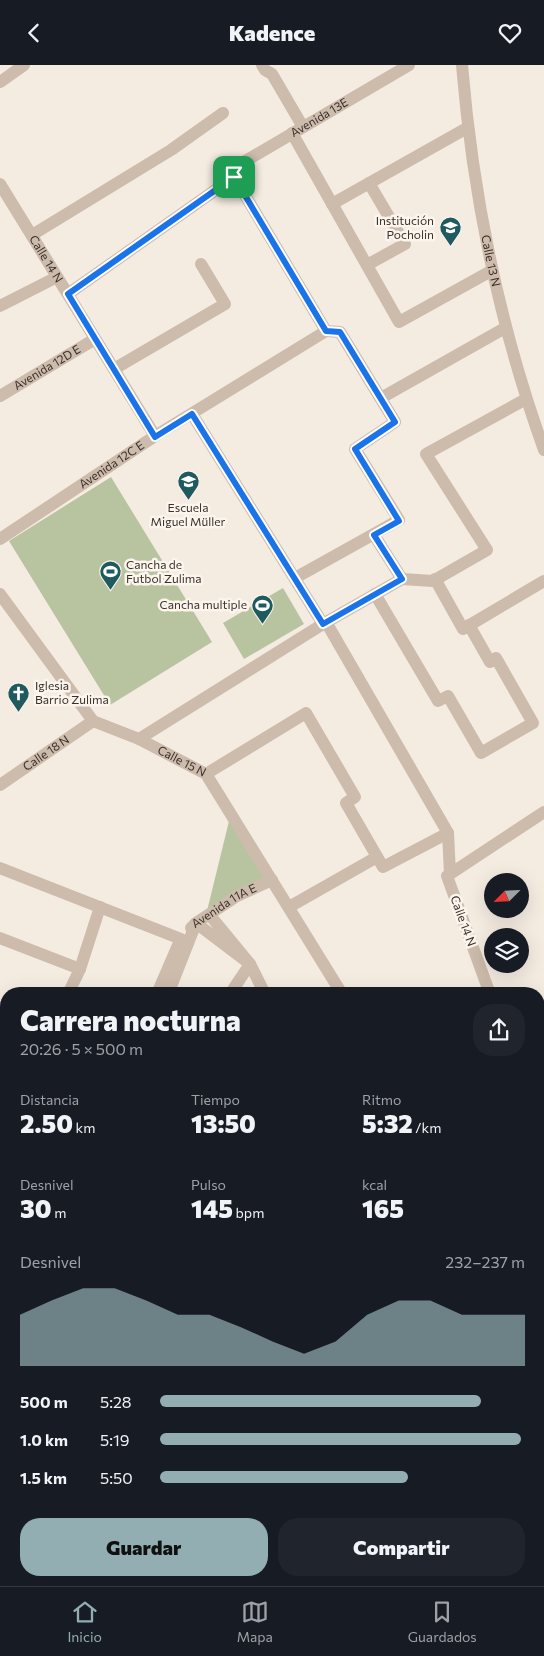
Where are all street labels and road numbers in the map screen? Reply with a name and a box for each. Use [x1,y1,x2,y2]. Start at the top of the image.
street label: Avenida 13E [287,94,350,139]
street label: Calle 14 N [27,232,67,285]
street label: Calle 13 N [479,233,504,288]
street label: Avenida 12D E [11,341,83,392]
street label: Avenida 12C E [76,437,146,491]
street label: Calle 18 N [20,732,71,773]
street label: Calle 15 N [156,742,209,779]
street label: Avenida 11A E [188,880,258,930]
street label: Calle 14 N [448,893,480,948]

